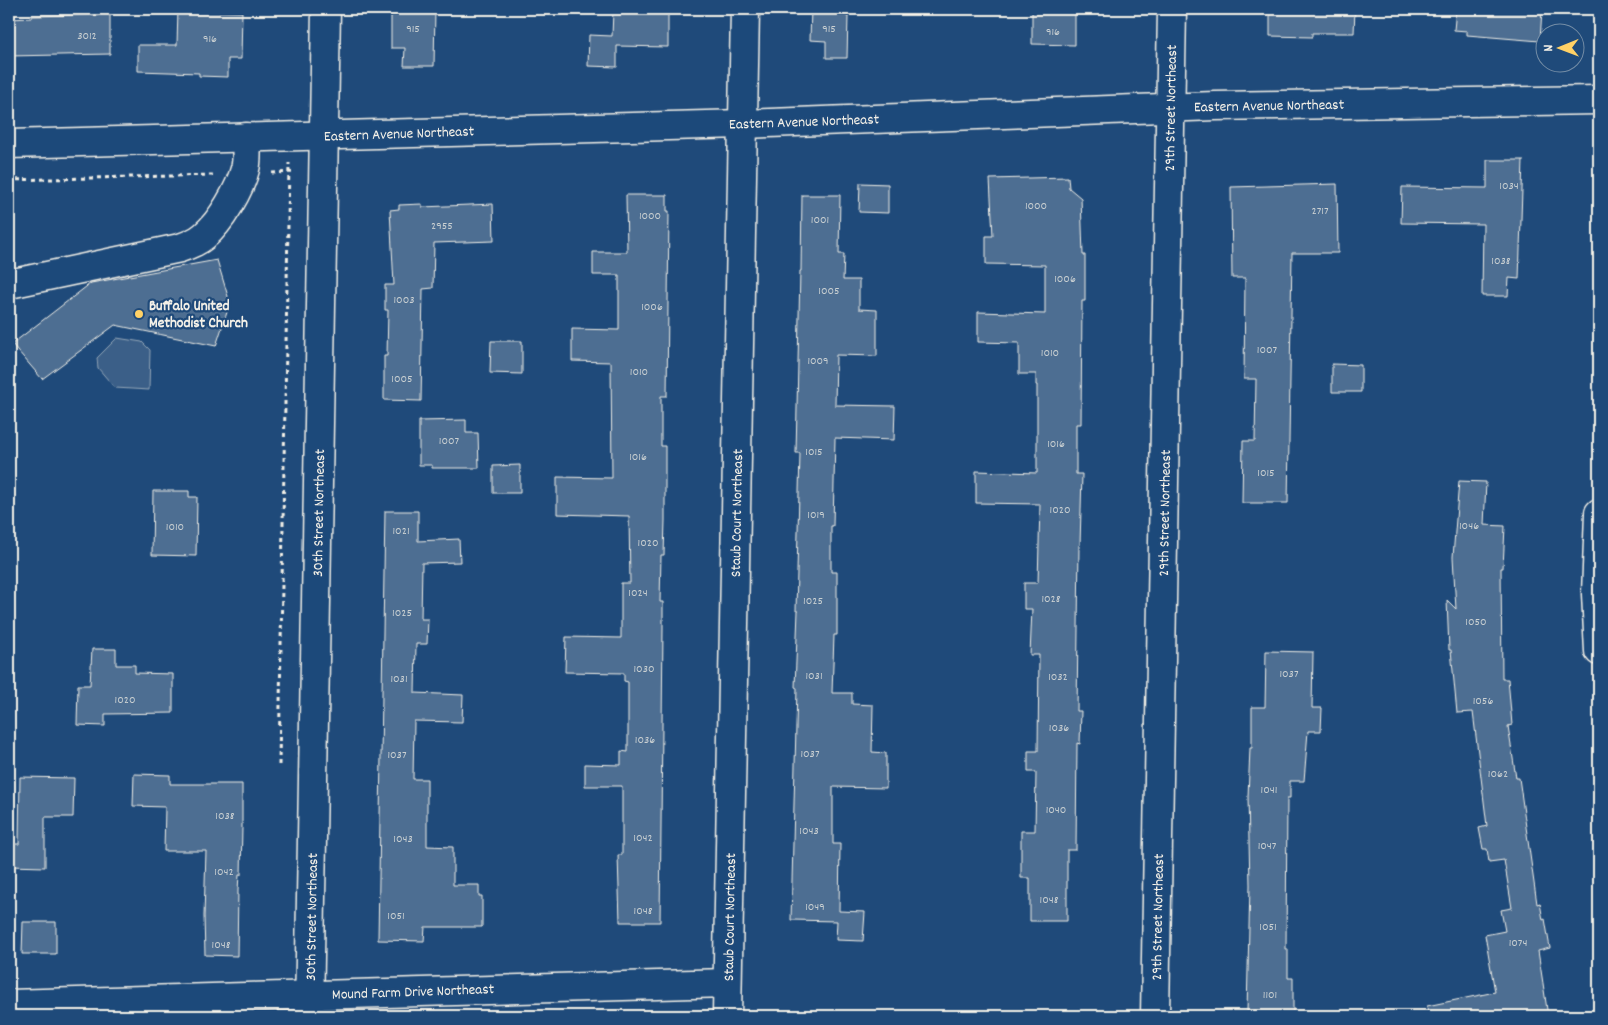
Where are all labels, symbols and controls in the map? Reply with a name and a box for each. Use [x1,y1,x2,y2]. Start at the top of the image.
house number: 915 [406,21,420,38]
house number: 915 [822,21,836,38]
north arrow [1536,22,1586,72]
house number: 916 [1046,24,1060,41]
house number: 3012 [77,28,97,45]
house number: 916 [203,31,217,48]
street label: 29th Street Northeast [1160,44,1184,172]
text: N [1539,44,1559,52]
street label: Eastern Avenue Northeast [1194,95,1345,119]
street label: Eastern Avenue Northeast [729,109,880,137]
street label: Eastern Avenue Northeast [324,121,475,149]
house number: 1034 [1499,178,1519,195]
house number: 1000 [1025,198,1047,215]
house number: 2717 [1311,203,1329,220]
house number: 1000 [639,208,661,225]
house number: 1001 [811,212,829,229]
house number: 2955 [431,218,453,235]
house number: 1038 [1491,253,1511,270]
house number: 1006 [1054,271,1076,288]
house number: 1005 [818,283,840,300]
house number: 1003 [393,292,415,309]
place label: Buffalo United Methodist Church [149,296,248,335]
house number: 1006 [641,299,663,316]
marker: Buffalo United Methodist Church [133,308,145,320]
house number: 1007 [1257,342,1278,359]
house number: 1010 [1041,345,1059,362]
house number: 1009 [807,353,829,370]
house number: 1010 [630,364,648,381]
house number: 1005 [391,371,413,388]
house number: 1007 [439,433,460,450]
house number: 1016 [1047,436,1065,453]
house number: 1015 [805,444,823,461]
street label: 30th Street Northeast [308,448,332,577]
street label: Staub Court Northeast [726,448,750,577]
house number: 1016 [629,449,647,466]
street label: 29th Street Northeast [1154,449,1178,577]
house number: 1015 [1257,465,1275,482]
house number: 1020 [1050,502,1070,519]
house number: 1019 [807,507,825,524]
house number: 1046 [1459,518,1479,535]
house number: 1010 [166,519,184,536]
house number: 1021 [392,523,410,540]
house number: 1020 [638,535,658,552]
house number: 1024 [628,585,648,602]
house number: 1028 [1041,591,1061,608]
house number: 1025 [803,593,823,610]
house number: 1025 [392,605,412,622]
house number: 1050 [1465,614,1487,631]
house number: 1030 [633,661,655,678]
house number: 1037 [1279,666,1299,683]
house number: 1031 [805,668,823,685]
house number: 1032 [1048,669,1068,686]
house number: 1031 [390,671,408,688]
house number: 1020 [115,692,135,709]
house number: 1056 [1473,693,1493,710]
house number: 1036 [1049,720,1069,737]
house number: 1036 [635,732,655,749]
house number: 1037 [800,746,820,763]
house number: 1037 [387,747,407,764]
house number: 1062 [1488,766,1508,783]
house number: 1041 [1261,782,1277,799]
house number: 1040 [1046,802,1066,819]
house number: 1038 [215,808,235,825]
house number: 1043 [799,823,819,840]
house number: 1042 [633,830,653,847]
house number: 1043 [393,831,413,848]
house number: 1047 [1258,838,1277,855]
street label: 30th Street Northeast [301,852,325,981]
street label: Staub Court Northeast [719,852,743,981]
street label: 29th Street Northeast [1147,853,1171,981]
house number: 1042 [214,864,234,881]
house number: 1048 [1040,892,1059,909]
house number: 1049 [805,899,825,916]
house number: 1048 [634,903,653,920]
house number: 1051 [387,908,405,925]
house number: 1051 [1259,919,1277,936]
house number: 1074 [1509,935,1527,952]
house number: 1048 [212,937,231,954]
street label: Mound Farm Drive Northeast [332,979,495,1007]
house number: 1101 [1263,987,1277,1004]

